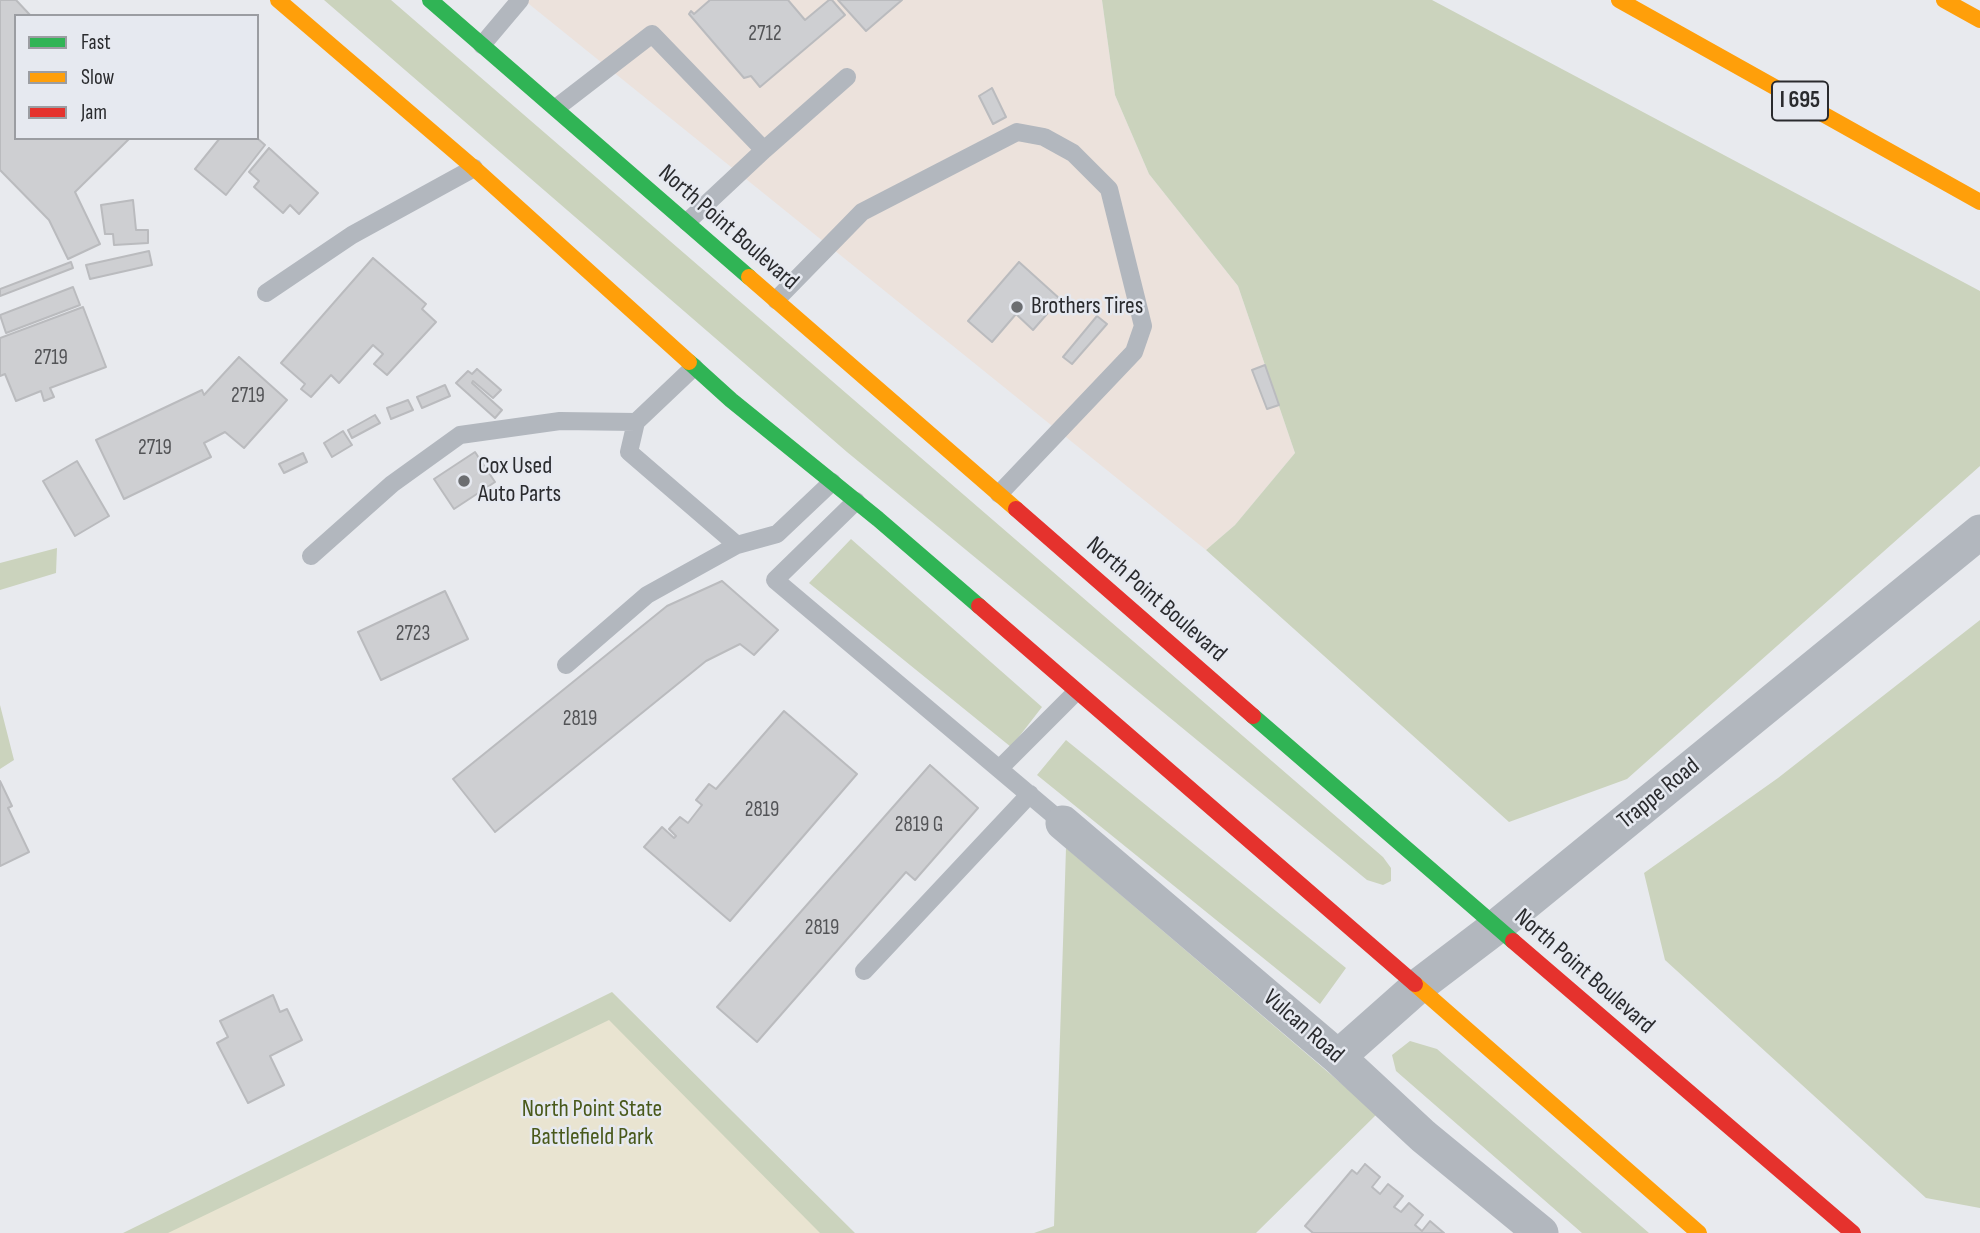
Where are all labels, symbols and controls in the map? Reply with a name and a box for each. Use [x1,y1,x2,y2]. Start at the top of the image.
legend [14,14,259,140]
house number: 2712 [748,22,782,48]
text: Fast [81,30,111,55]
text: Slow [81,65,114,90]
road number: I 695 [1772,82,1828,120]
text: Jam [81,100,107,125]
street label: North Point Boulevard [652,159,804,297]
place label: Brothers Tires [1031,293,1143,321]
marker: Brothers Tires [1009,299,1025,315]
house number: 2719 [34,346,68,372]
house number: 2719 [231,384,265,410]
house number: 2719 [138,436,172,462]
place label: Cox Used Auto Parts [478,453,561,509]
marker: Cox Used Auto Parts [456,473,472,489]
street label: North Point Boulevard [1080,531,1232,669]
house number: 2723 [396,622,430,648]
house number: 2819 [563,707,597,733]
street label: Trappe Road [1612,752,1706,836]
house number: 2819 [745,798,779,824]
house number: 2819 G [895,813,943,839]
street label: North Point Boulevard [1508,903,1660,1041]
house number: 2819 [805,916,839,942]
street label: Vulcan Road [1257,984,1349,1070]
park label: North Point State Battlefield Park [522,1096,662,1152]

